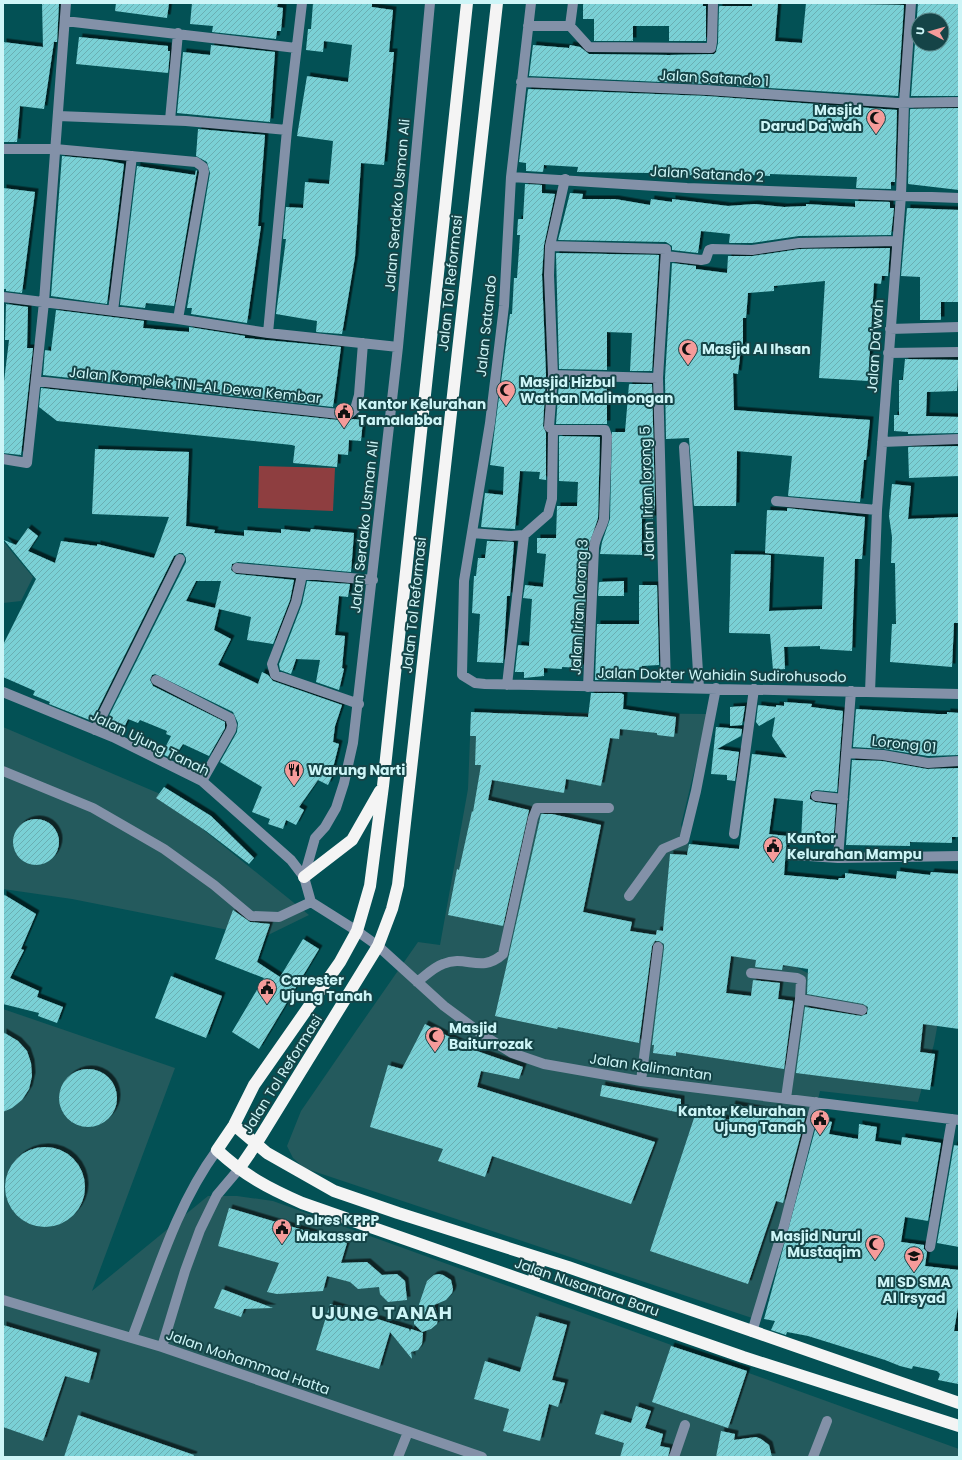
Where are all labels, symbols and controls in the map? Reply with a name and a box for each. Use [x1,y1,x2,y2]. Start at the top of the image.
north arrow [910,12,950,52]
text: U [912,26,928,36]
street label: Jalan Satando 1 [658,65,770,91]
place label: Masjid Darud Da'wah [761,100,862,136]
mosque icon: Masjid Darud Da'wah [865,107,887,135]
street label: Jalan Serdako Usman Ali [379,118,415,292]
street label: Jalan Satando 2 [650,161,764,187]
street label: Jalan Tol Reformasi [433,214,467,352]
street label: Jalan Satando [471,274,501,378]
street label: Jalan Da'wah [862,298,888,394]
mosque icon: Masjid Al Ihsan [677,338,699,366]
place label: Masjid Al Ihsan [702,339,811,359]
street label: Jalan Komplek TNI-AL Dewa Kembar [68,362,322,408]
place label: Masjid Hizbul Wathan Malimongan [520,372,674,408]
mosque icon: Masjid Hizbul Wathan Malimongan [495,379,517,407]
place label: Kantor Kelurahan Tamalabba [358,394,486,430]
public building icon: Kantor Kelurahan Tamalabba [333,401,355,429]
street label: Jalan Irian lorong 5 [635,426,659,560]
street label: Jalan Serdako Usman Ali [345,440,383,614]
street label: Jalan Tol Reformasi [397,536,431,674]
street label: Jalan Irian Lorong 3 [565,538,593,676]
street label: Jalan Dokter Wahidin Sudirohusodo [597,663,847,687]
street label: Jalan Ujung Tanah [87,705,213,781]
street label: Lorong 01 [871,731,937,757]
restaurant icon: Warung Narti [283,759,305,787]
place label: Warung Narti [308,760,405,780]
place label: Kantor Kelurahan Mampu [787,828,922,864]
public building icon: Kantor Kelurahan Mampu [762,835,784,863]
place label: Carester Ujung Tanah [281,970,373,1006]
public building icon: Carester Ujung Tanah [256,977,278,1005]
street label: Jalan Tol Reformasi [237,1011,327,1137]
place label: Masjid Baiturrozak [449,1018,533,1054]
mosque icon: Masjid Baiturrozak [424,1025,446,1053]
street label: Jalan Kalimantan [588,1048,714,1086]
place label: Kantor Kelurahan Ujung Tanah [678,1101,806,1137]
public building icon: Kantor Kelurahan Ujung Tanah [809,1108,831,1136]
place label: Polres KPPP Makassar [296,1210,379,1246]
public building icon: Polres KPPP Makassar [271,1217,293,1245]
place label: Masjid Nurul Mustaqim [771,1226,861,1262]
mosque icon: Masjid Nurul Mustaqim [864,1233,886,1261]
school or university icon: MI SD SMA Al Irsyad [903,1245,925,1273]
street label: Jalan Nusantara Baru [512,1253,662,1321]
place label: MI SD SMA Al Irsyad [877,1272,951,1308]
district label: UJUNG TANAH [311,1300,453,1325]
street label: Jalan Mohammad Hatta [163,1325,333,1399]

